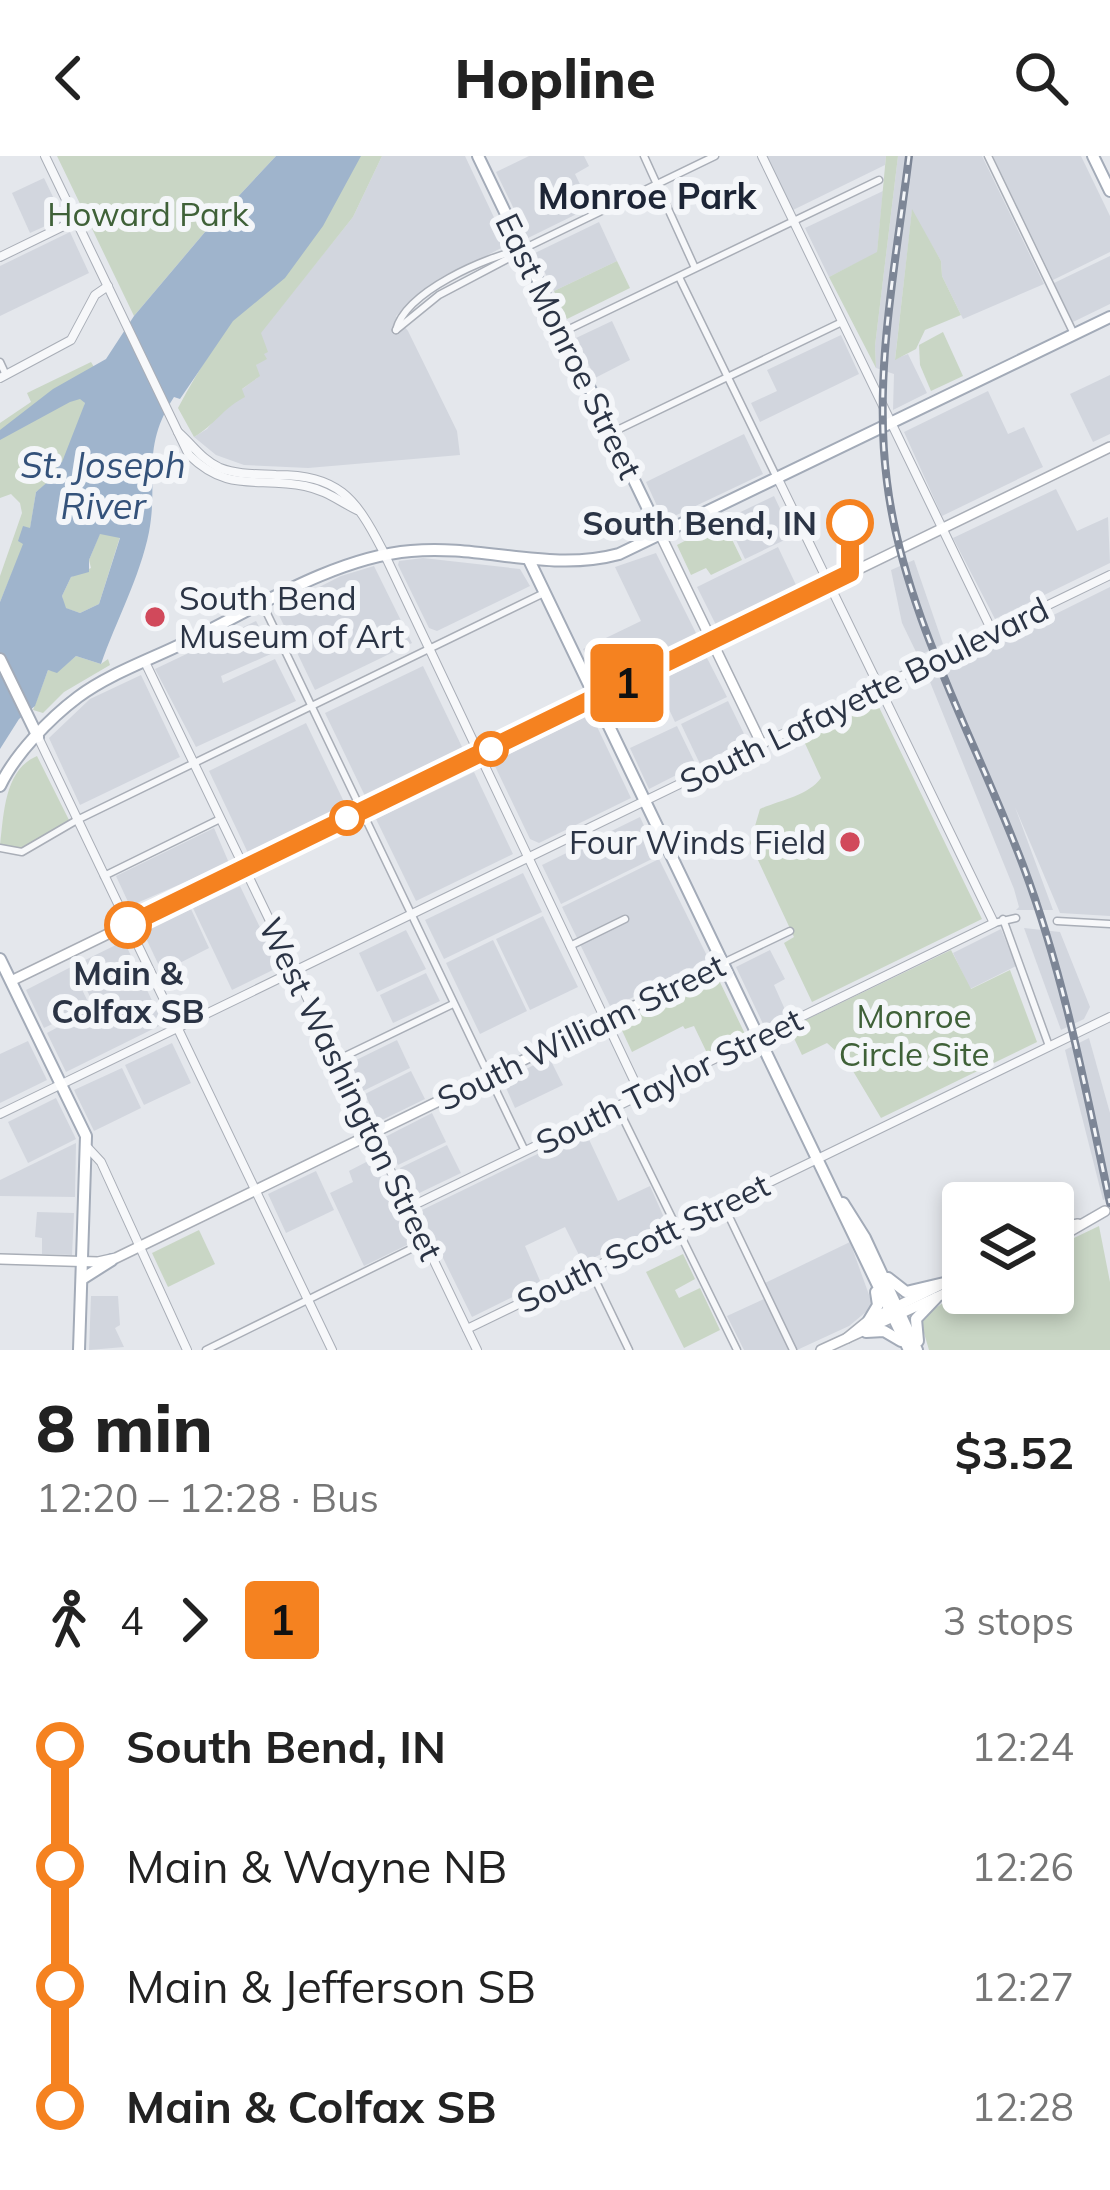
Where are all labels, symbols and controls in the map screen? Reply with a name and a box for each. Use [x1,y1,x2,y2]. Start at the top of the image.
text: Hopline [454,44,656,112]
icon: back [36,45,102,111]
icon: search [1008,45,1074,111]
district label: Monroe Park [538,173,757,218]
park label: Howard Park [47,193,250,234]
street label: East Monroe Street [487,206,651,485]
water label: St. Joseph River [20,442,186,528]
marker: South Bend, IN [828,501,872,545]
place label: South Bend, IN [582,502,817,543]
place label: South Bend Museum of Art [179,577,404,656]
street label: South Lafayette Boulevard [673,587,1055,802]
marker: South Bend Museum of Art [142,604,168,630]
line badge: 1 [588,644,666,722]
text: 1 [614,656,640,709]
unlabelled marker [475,733,507,765]
unlabelled marker [331,802,363,834]
place label: Four Winds Field [569,821,826,862]
marker: Four Winds Field [837,829,863,855]
marker: Main & Colfax SB [106,903,150,947]
street label: West Washington Street [251,911,452,1267]
street label: South William Street [430,944,731,1119]
place label: Main & Colfax SB [51,952,205,1031]
park label: Monroe Circle Site [839,995,989,1074]
street label: South Taylor Street [529,998,809,1163]
street label: South Scott Street [510,1164,776,1321]
map controls [942,1182,1074,1314]
button: layers [942,1182,1074,1314]
text: 8 min [36,1386,213,1469]
text: $3.52 [955,1424,1074,1480]
text: 12:20 – 12:28 · Bus [36,1473,379,1522]
icon: walk [36,1587,102,1653]
icon: forward [161,1587,227,1653]
text: 1 [269,1593,295,1646]
text: 4 [120,1596,143,1645]
text: 3 stops [943,1596,1074,1645]
text: South Bend, IN [126,1718,446,1774]
text: 12:24 [972,1722,1074,1771]
text: Main & Wayne NB [126,1838,507,1894]
text: 12:26 [972,1842,1074,1891]
text: Main & Jefferson SB [126,1958,536,2014]
text: 12:27 [972,1962,1074,2011]
text: Main & Colfax SB [126,2078,497,2134]
text: 12:28 [972,2082,1074,2131]

